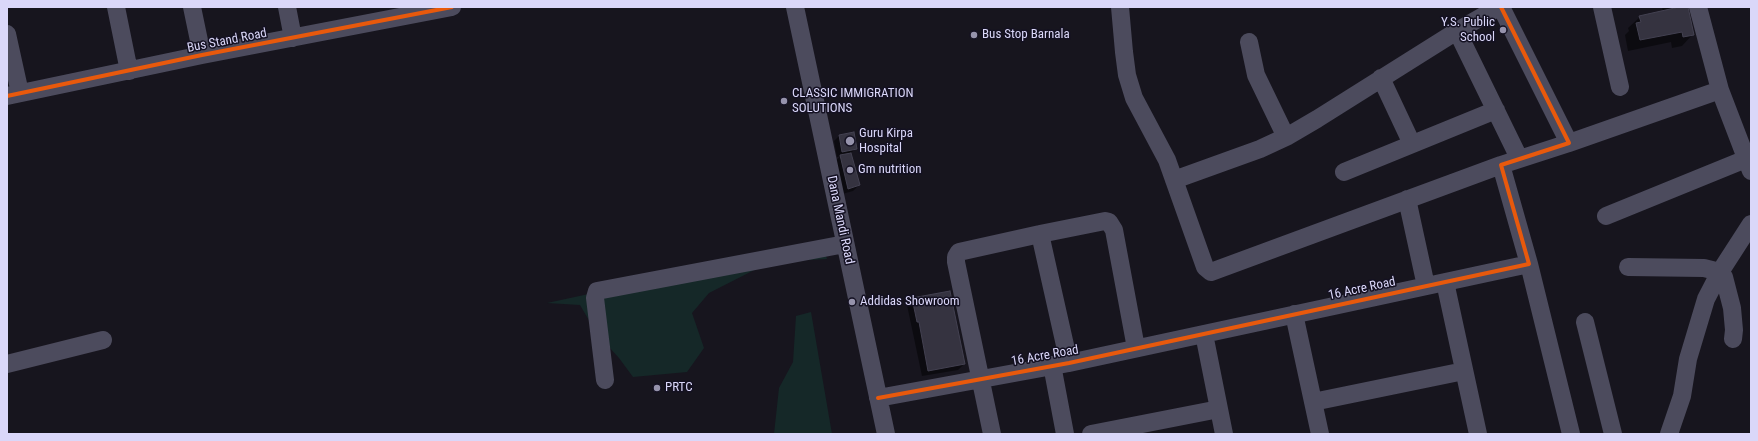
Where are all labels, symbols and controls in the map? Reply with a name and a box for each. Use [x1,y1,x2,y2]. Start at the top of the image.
place label: Y.S. Public School [1441,15,1495,46]
marker: Y.S. Public School [1498,25,1508,35]
street label: Bus Stand Road [186,26,268,56]
place label: Bus Stop Barnala [982,27,1070,43]
marker: Bus Stop Barnala [969,30,979,40]
place label: CLASSIC IMMIGRATION SOLUTIONS [792,86,914,117]
marker: CLASSIC IMMIGRATION SOLUTIONS [779,96,789,106]
place label: Guru Kirpa Hospital [859,126,913,157]
marker: Guru Kirpa Hospital [844,135,856,147]
place label: Gm nutrition [858,162,921,178]
marker: Gm nutrition [845,165,855,175]
street label: Dana Mandi Road [823,174,857,266]
street label: 16 Acre Road [1327,274,1397,304]
place label: Addidas Showroom [860,294,960,310]
marker: Addidas Showroom [847,297,857,307]
street label: 16 Acre Road [1010,342,1080,370]
place label: PRTC [665,380,693,396]
marker: PRTC [652,383,662,393]

